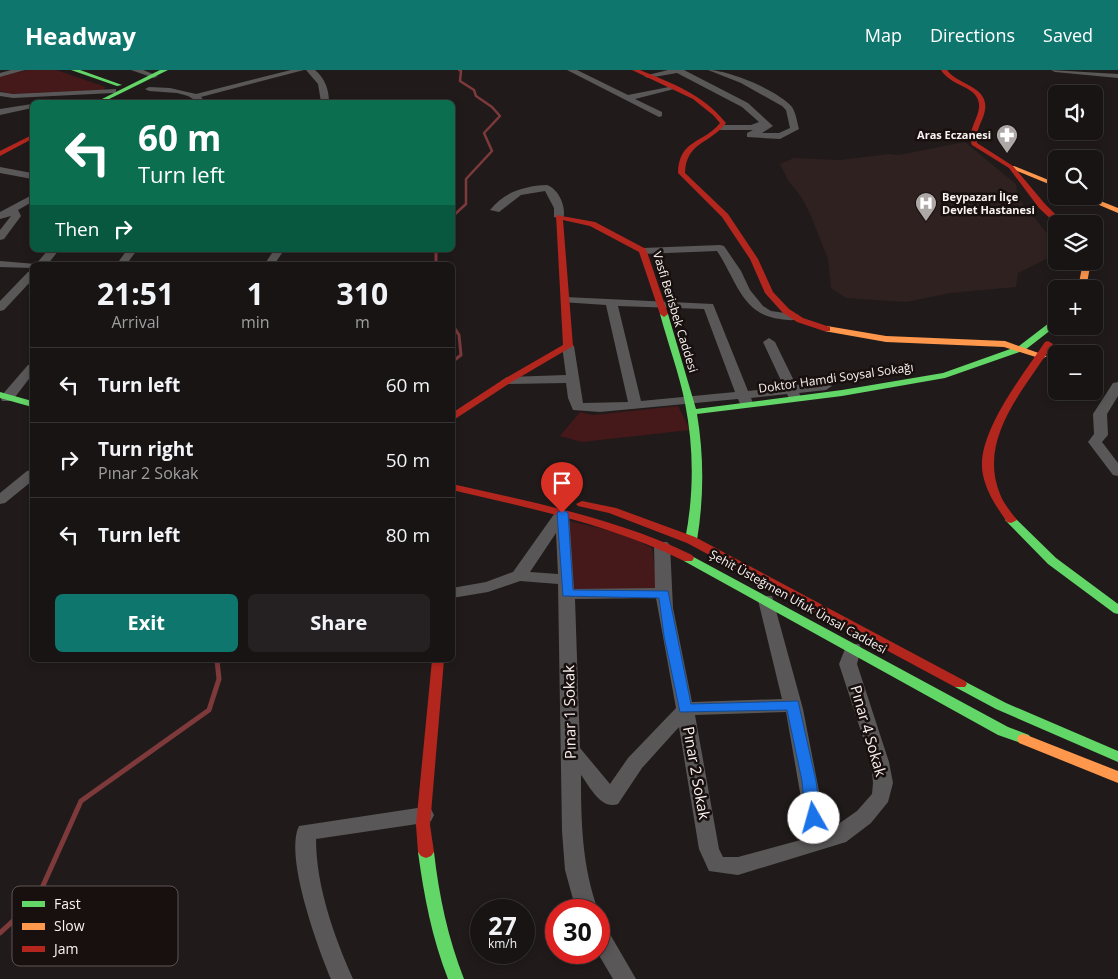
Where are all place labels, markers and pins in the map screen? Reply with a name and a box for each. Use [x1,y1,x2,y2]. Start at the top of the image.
pharmacy icon: Aras Eczanesi [995,123,1019,154]
place label: Aras Eczanesi [917,127,991,142]
place label: Beypazarı İlçe Devlet Hastanesi [942,189,1035,217]
hospital icon: Beypazarı İlçe Devlet Hastanesi [914,191,938,222]
pin [541,462,583,513]

